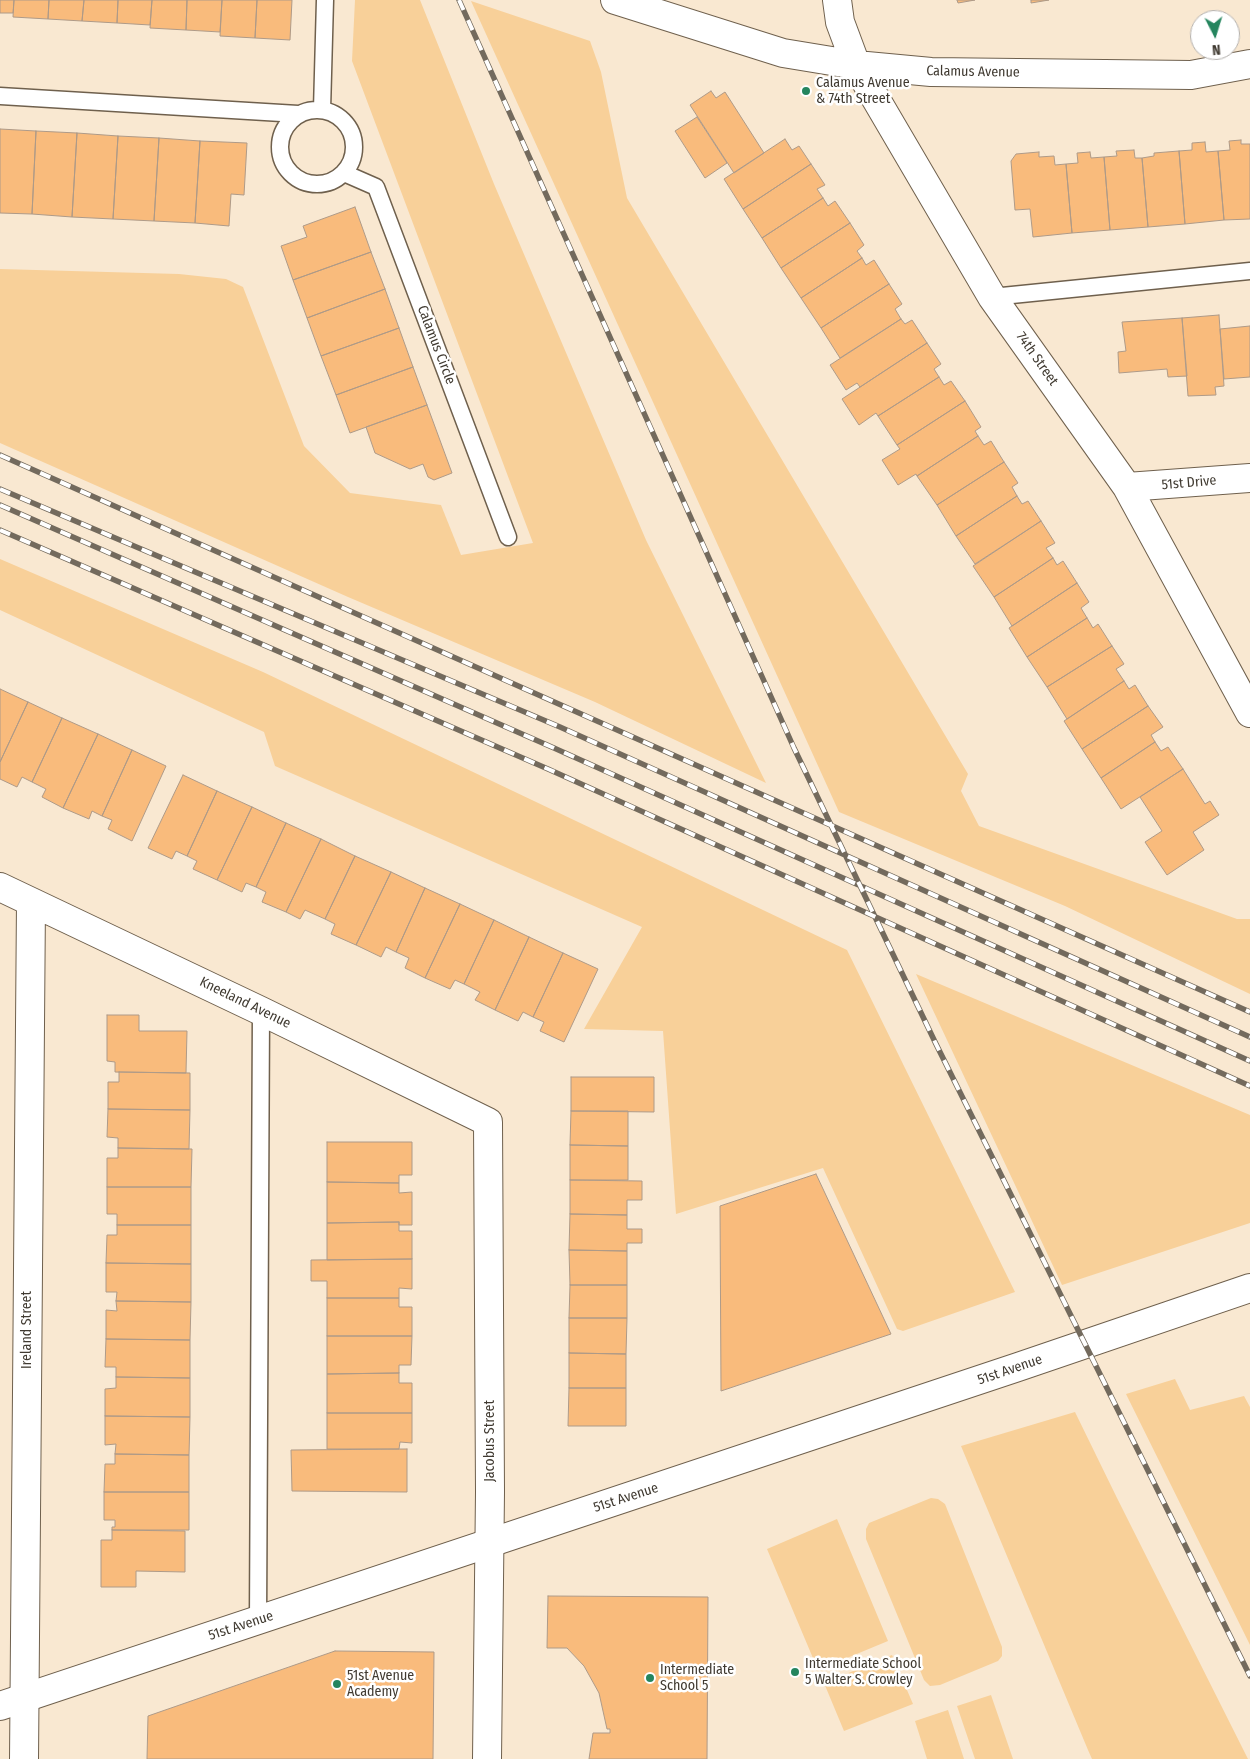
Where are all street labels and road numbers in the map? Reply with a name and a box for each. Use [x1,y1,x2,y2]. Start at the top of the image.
street label: Calamus Avenue [926,63,1020,81]
street label: Calamus Circle [413,303,459,387]
street label: 74th Street [1012,329,1062,389]
street label: 51st Drive [1161,472,1217,494]
street label: Kneeland Avenue [197,974,293,1032]
street label: Ireland Street [19,1291,35,1369]
street label: 51st Avenue [976,1351,1044,1389]
street label: Jacobus Street [482,1400,498,1482]
street label: 51st Avenue [591,1480,661,1516]
street label: 51st Avenue [206,1608,276,1644]

